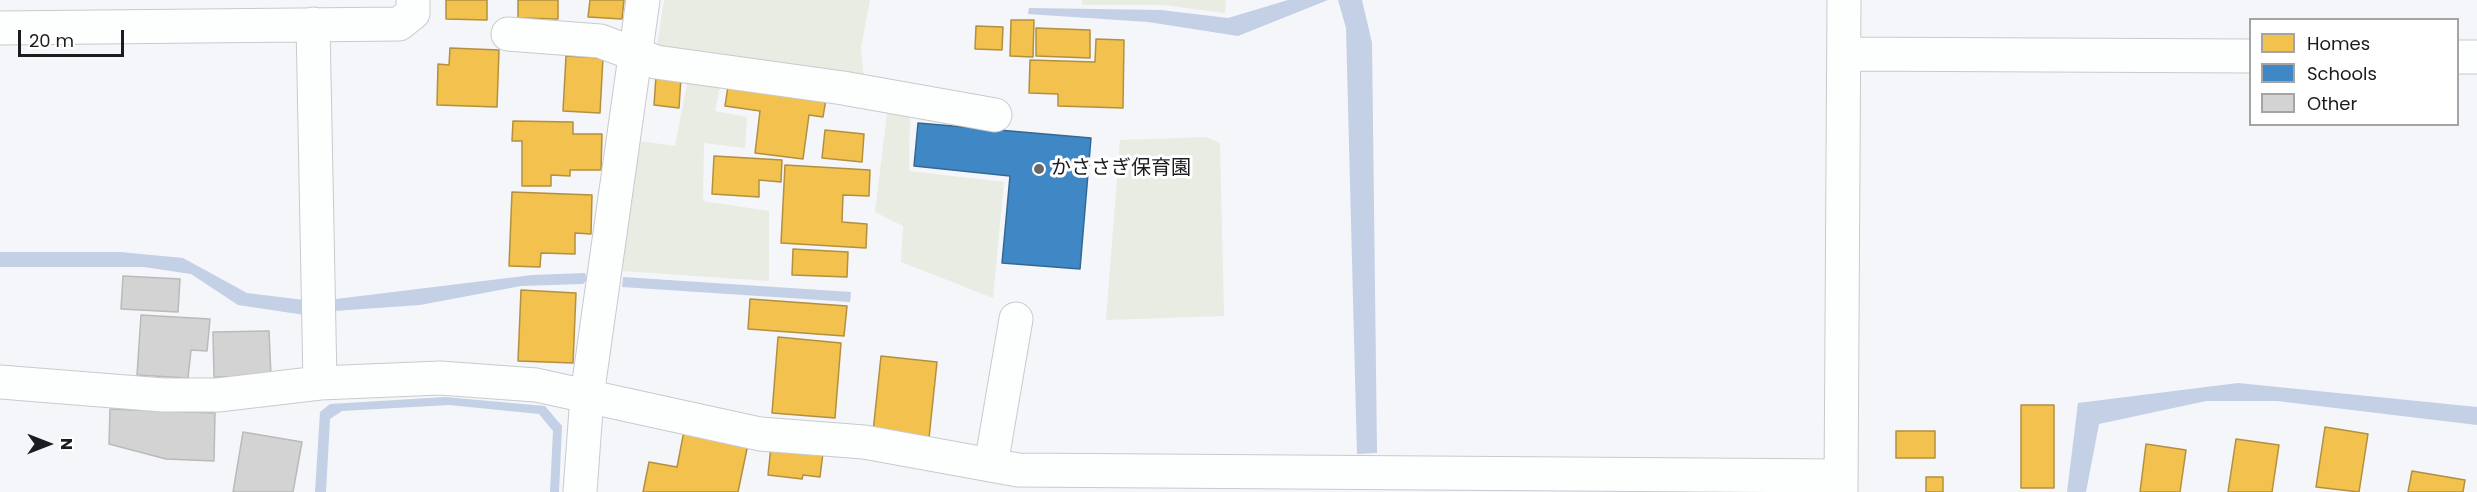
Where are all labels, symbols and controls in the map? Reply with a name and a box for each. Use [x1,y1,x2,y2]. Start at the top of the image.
scale bar [21,18,128,56]
legend [2249,18,2459,126]
text: 20 m [29,28,74,53]
text: Homes [2307,31,2370,56]
text: Schools [2307,61,2377,86]
text: Other [2307,91,2357,116]
place label: かささぎ保育園 [1051,157,1191,181]
marker: かささぎ保育園 [1032,162,1046,176]
north arrow [18,414,78,474]
text: N [55,438,78,450]

